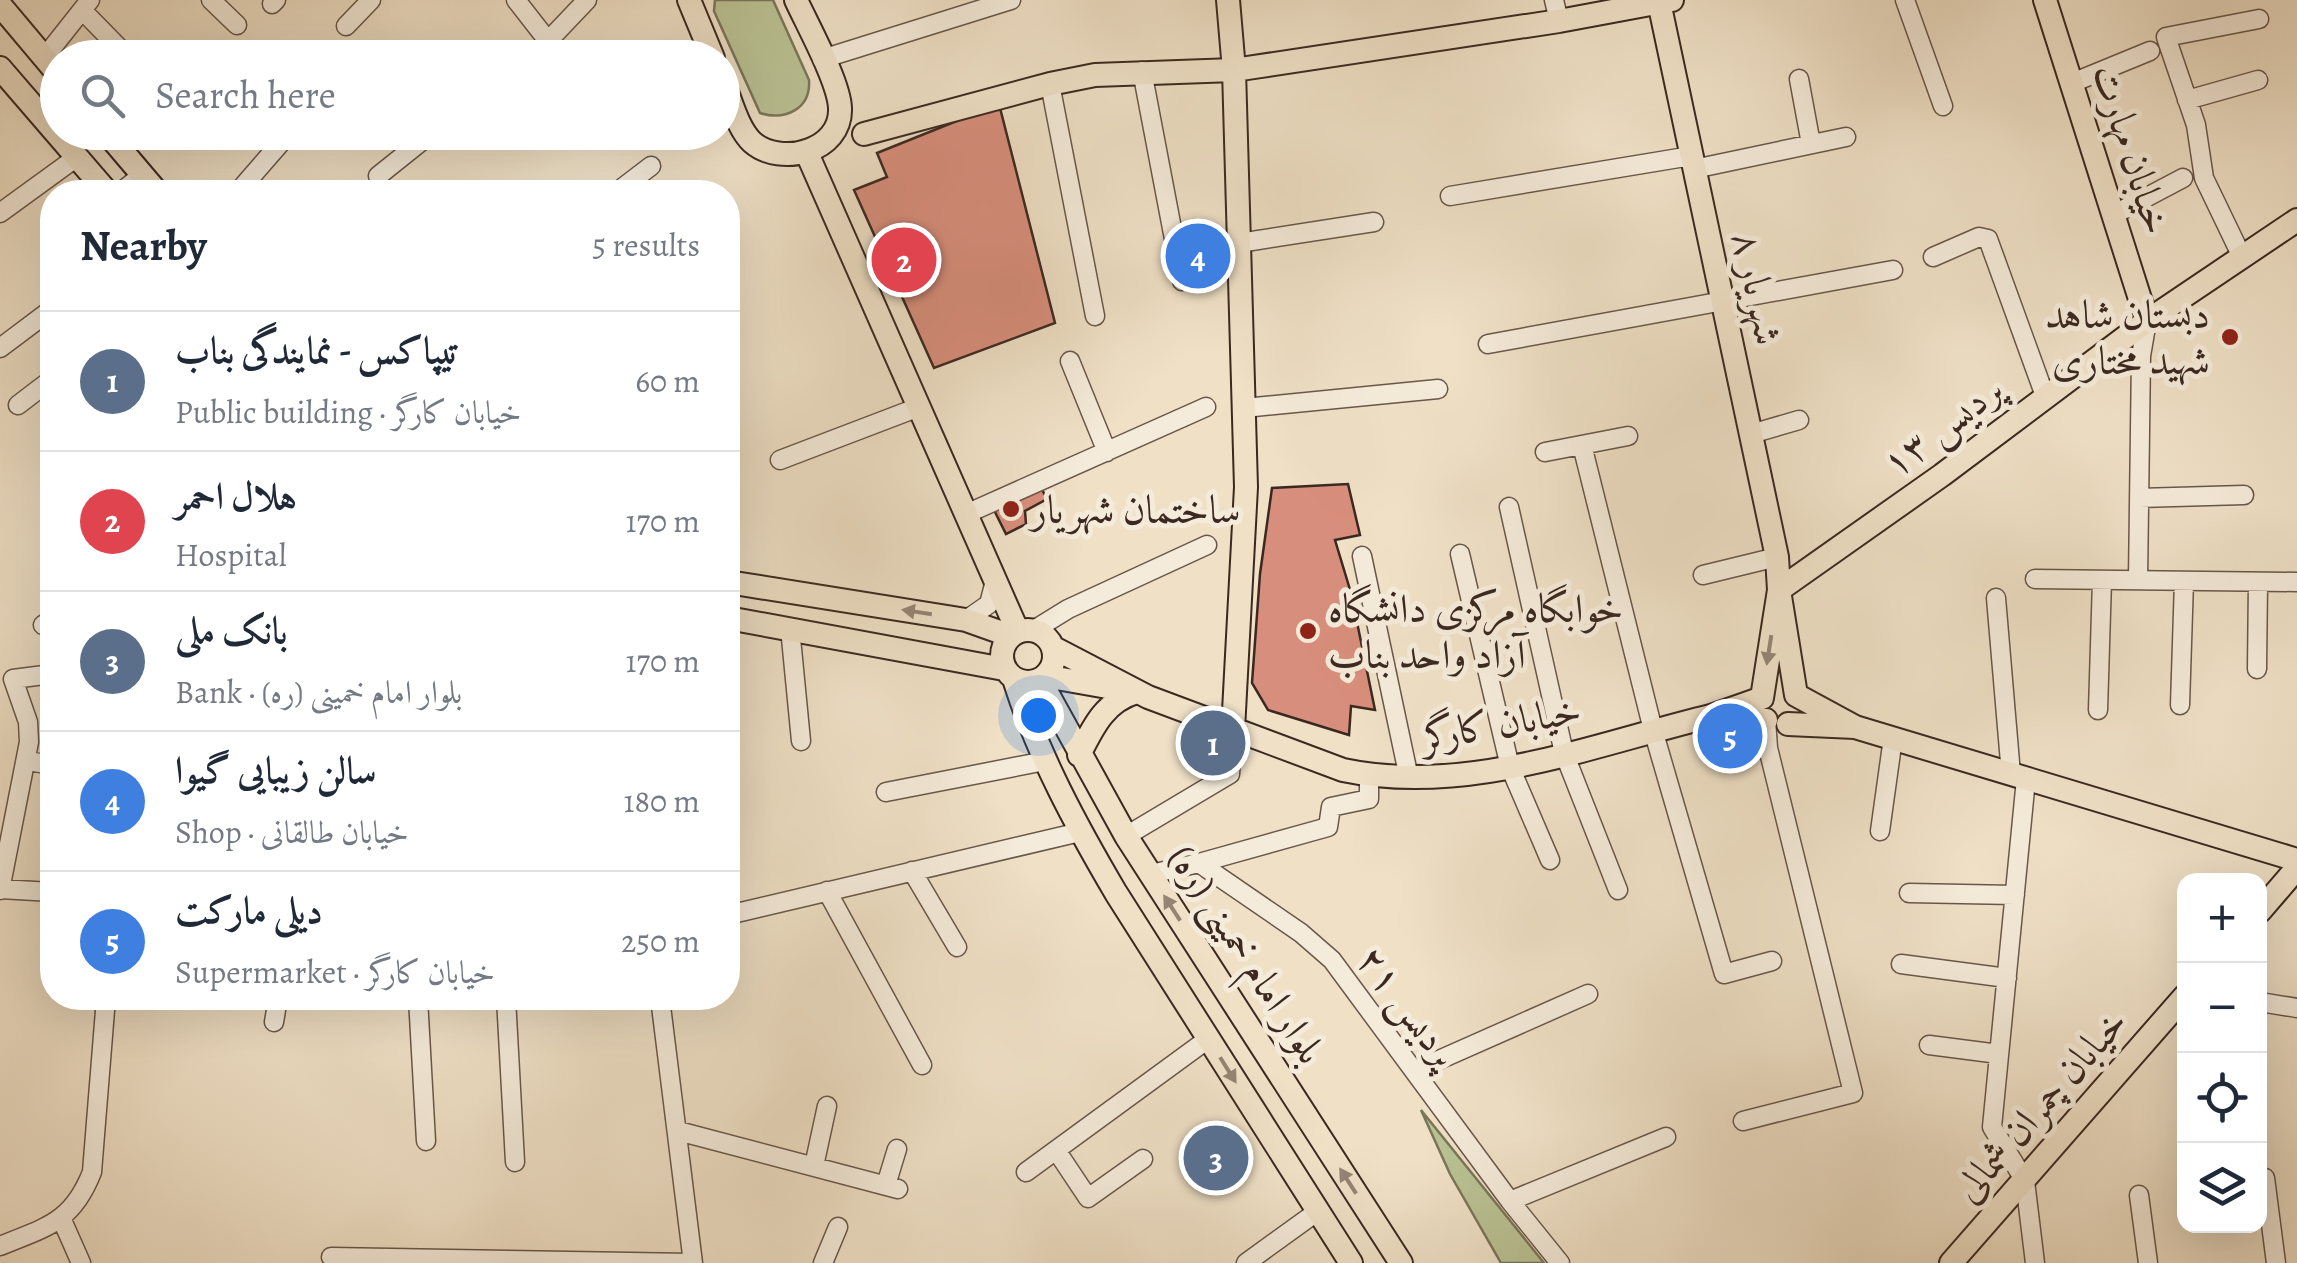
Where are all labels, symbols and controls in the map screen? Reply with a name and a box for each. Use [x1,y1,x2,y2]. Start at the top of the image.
search box [40,40,740,150]
street label: خیابان مهارت [2079,57,2185,241]
icon: search [75,68,130,123]
text: Search here [155,69,336,121]
text: Nearby [80,217,207,274]
pin: 4 [1166,218,1230,294]
pin: 2 [872,222,936,298]
text: 5 results [592,223,700,267]
street label: شهریار ۸ [1719,226,1797,350]
place label: دبستان شاهد شهید مختاری [2045,287,2210,388]
text: تیپاکس - نمایندگی بناب [175,324,460,376]
marker: دبستان شاهد شهید مختاری [2219,326,2241,348]
text: 1 [107,359,118,403]
text: 60 m [635,359,700,403]
street label: پردیس ۱۳ [1870,360,2017,490]
text: Public building · خیابان کارگر [175,390,521,434]
text: هلال احمر [175,470,297,522]
place label: ساختمان شهریار [1027,482,1241,537]
marker: ساختمان شهریار [1000,498,1022,520]
text: 2 [105,499,120,543]
text: 170 m [626,499,700,543]
text: Hospital [175,533,287,577]
place label: خوابگاه مرکزی دانشگاه آزاد واحد بناب [1328,581,1623,682]
text: بانک ملی [175,604,288,656]
one-way arrow [900,604,932,619]
marker: خوابگاه مرکزی دانشگاه آزاد واحد بناب [1297,620,1319,642]
one-way arrow [1761,635,1777,667]
text: 3 [106,639,119,683]
text: 170 m [626,639,700,683]
text: Bank · بلوار امام خمینی (ره) [175,670,462,714]
street label: خیابان کارگر [1413,682,1585,765]
your location [1013,690,1064,741]
pin: 5 [1698,698,1762,774]
pin: 1 [1180,706,1246,780]
text: سالن زیبایی گیوا [175,744,377,796]
text: 4 [105,779,120,823]
text: 180 m [624,779,700,823]
text: Shop · خیابان طالقانی [175,810,409,854]
street label: بلوار امام خمینی (ره) [1150,834,1338,1078]
map controls [2177,873,2267,1233]
button: + [2177,873,2267,963]
text: دیلی مارکت [175,884,323,936]
one-way arrow [1164,894,1182,921]
text: 5 [106,919,119,963]
text: 250 m [621,919,700,963]
street label: پردیس ۲۱ [1344,934,1474,1081]
text: Supermarket · خیابان کارگر [175,950,495,994]
button: − [2177,963,2267,1053]
street label: خیابان چمران شمالی [1940,996,2140,1214]
button: locate [2177,1053,2267,1143]
one-way arrow [1219,1057,1237,1084]
pin: 3 [1184,1120,1248,1196]
button: layers [2177,1143,2267,1233]
one-way arrow [1340,1167,1358,1195]

